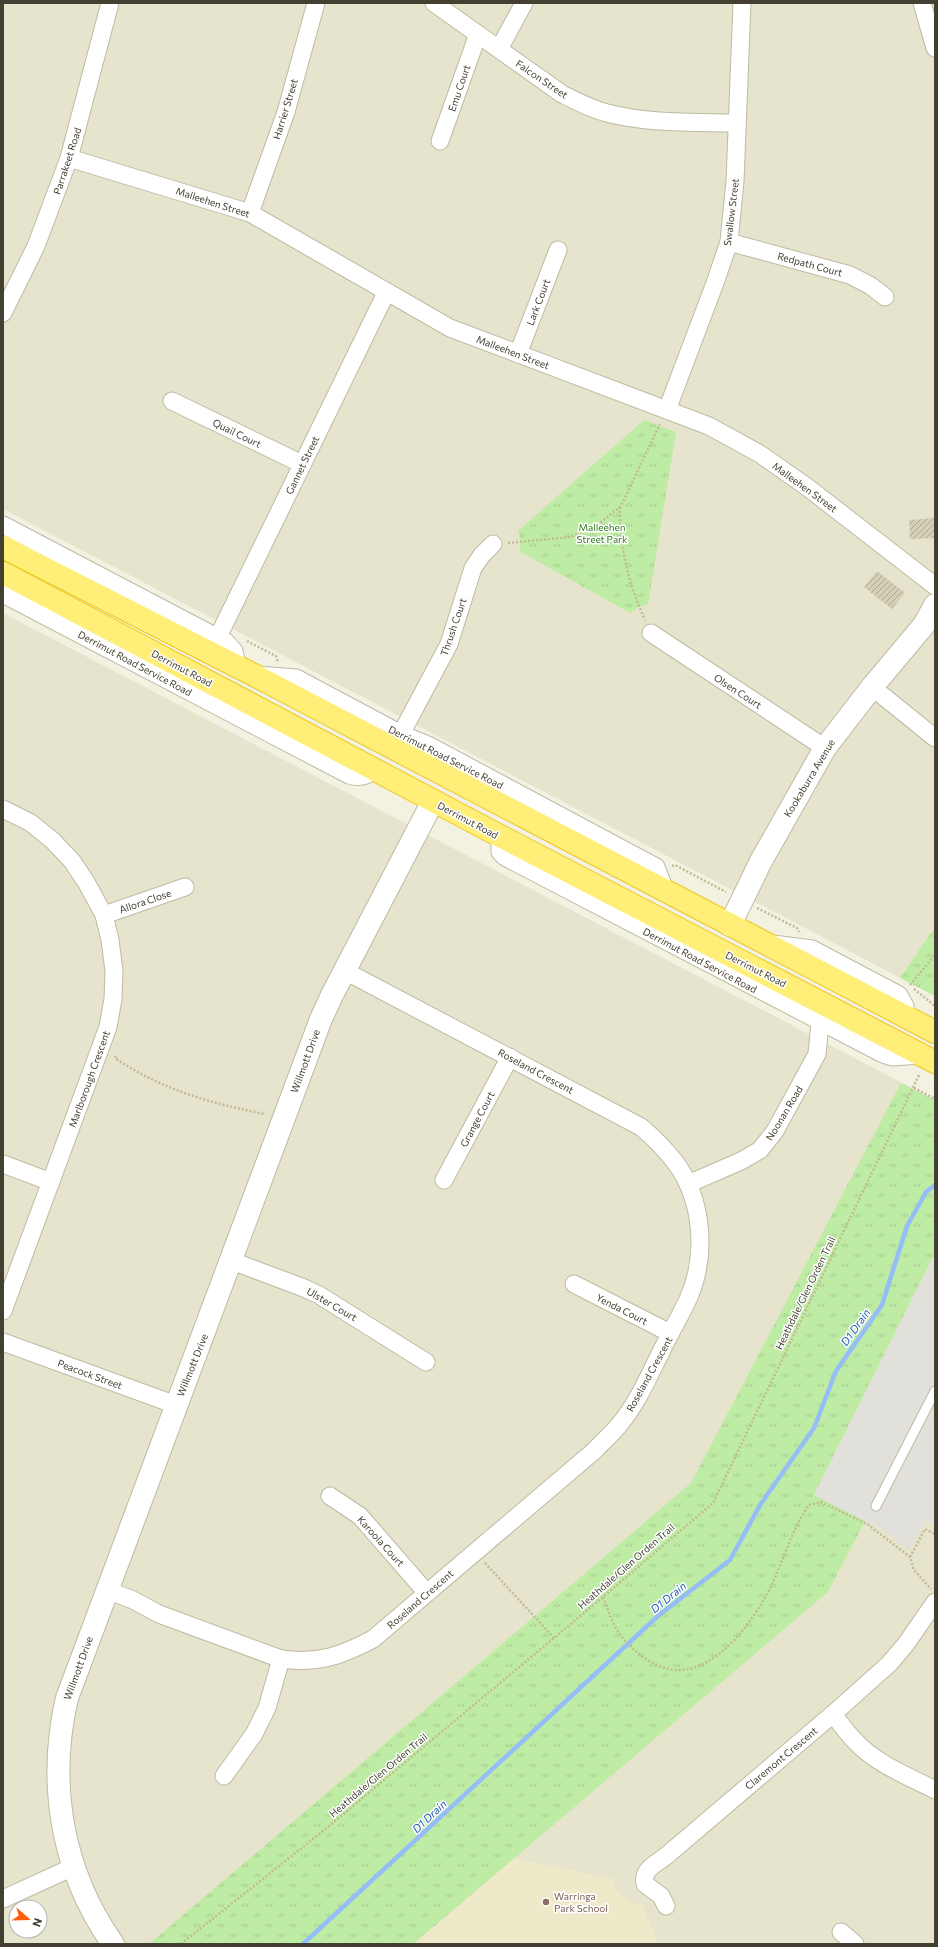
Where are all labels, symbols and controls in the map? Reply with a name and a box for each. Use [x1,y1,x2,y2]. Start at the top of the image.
street label: Falcon Street [514,57,570,101]
street label: Emu Court [445,63,473,113]
street label: Harrier Street [270,77,300,141]
street label: Parrakeet Road [51,126,84,196]
street label: Swallow Street [721,178,741,246]
street label: Malleehen Street [174,184,252,220]
street label: Redpath Court [776,250,844,278]
street label: Lark Court [524,277,552,327]
street label: Malleehen Street [475,333,551,371]
street label: Quail Court [211,416,263,450]
street label: Gannet Street [283,434,321,496]
street label: Malleehen Street [770,459,840,515]
park label: Malleehen Street Park [576,521,628,545]
street label: Thrush Court [437,596,469,658]
street label: Derrimut Road Service Road [76,628,194,698]
street label: Derrimut Road [150,647,214,689]
street label: Olsen Court [712,671,764,711]
street label: Derrimut Road Service Road [387,723,506,791]
street label: Kookaburra Avenue [781,737,837,819]
street label: Derrimut Road [436,799,501,841]
street label: Allora Close [117,887,173,915]
street label: Derrimut Road Service Road [641,925,759,995]
street label: Derrimut Road [723,948,789,990]
street label: Willmott Drive [288,1028,322,1094]
street label: Marlborough Crescent [66,1029,112,1129]
street label: Roseland Crescent [496,1046,576,1096]
street label: Noonan Road [763,1083,805,1142]
street label: Grange Court [457,1089,497,1149]
street label: Heathdale/Glen Orden Trail [772,1235,838,1351]
street label: Ulster Court [305,1285,359,1323]
street label: Yenda Court [594,1291,650,1327]
water label: D1 Drain [838,1306,872,1348]
street label: Willmott Drive [174,1332,210,1398]
street label: Roseland Crescent [623,1334,675,1414]
street label: Peacock Street [56,1357,124,1391]
street label: Karoola Court [355,1513,407,1569]
street label: Heathdale/Glen Orden Trail [575,1521,677,1611]
street label: Roseland Crescent [384,1567,456,1631]
water label: D1 Drain [648,1579,688,1615]
street label: Willmott Drive [61,1635,95,1701]
street label: Claremont Crescent [742,1724,820,1792]
street label: Heathdale/Glen Orden Trail [327,1731,429,1819]
water label: D1 Drain [409,1797,449,1835]
place label: Warringa Park School [554,1890,608,1914]
marker: Warringa Park School [541,1897,551,1907]
north arrow [8,1899,48,1939]
text: N [30,1916,45,1929]

